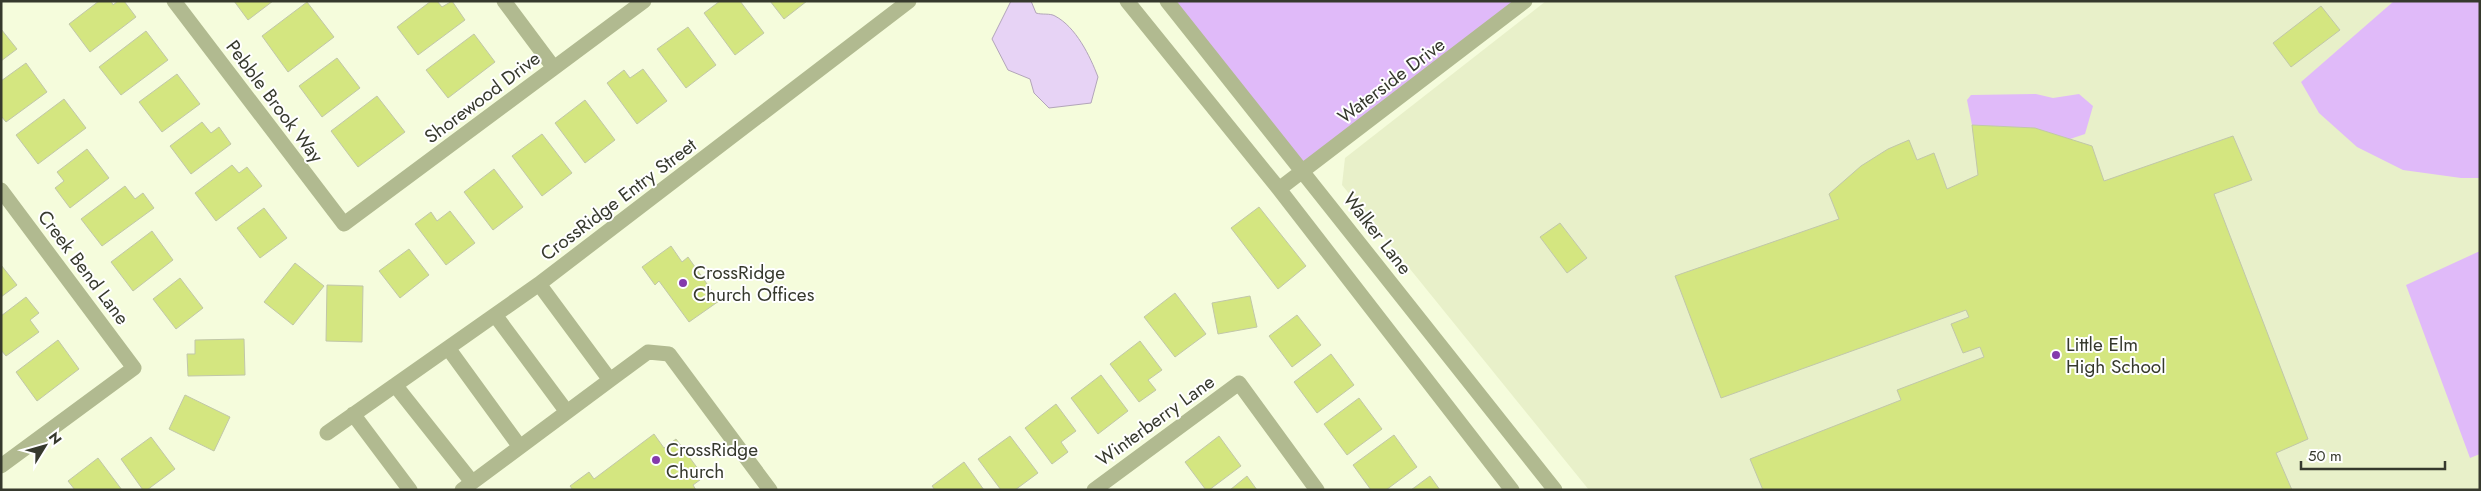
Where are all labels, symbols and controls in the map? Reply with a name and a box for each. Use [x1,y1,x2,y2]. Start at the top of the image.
street label: Waterside Drive [1332,31,1451,130]
street label: Pebble Brook Way [220,34,330,169]
street label: Shorewood Drive [419,45,546,150]
street label: CrossRidge Entry Street [535,131,702,267]
street label: Walker Lane [1337,186,1419,280]
street label: Creek Bend Lane [32,204,136,330]
place label: CrossRidge Church Offices [693,259,815,308]
marker: CrossRidge Church Offices [677,277,689,289]
place label: Little Elm High School [2066,331,2166,380]
marker: Little Elm High School [2050,349,2062,361]
street label: Winterberry Lane [1091,368,1220,473]
north arrow [20,421,70,471]
text: N [44,428,67,449]
place label: CrossRidge Church [666,436,758,485]
scale bar [2301,438,2445,470]
text: 50 m [2308,445,2342,467]
marker: CrossRidge Church [650,454,662,466]

